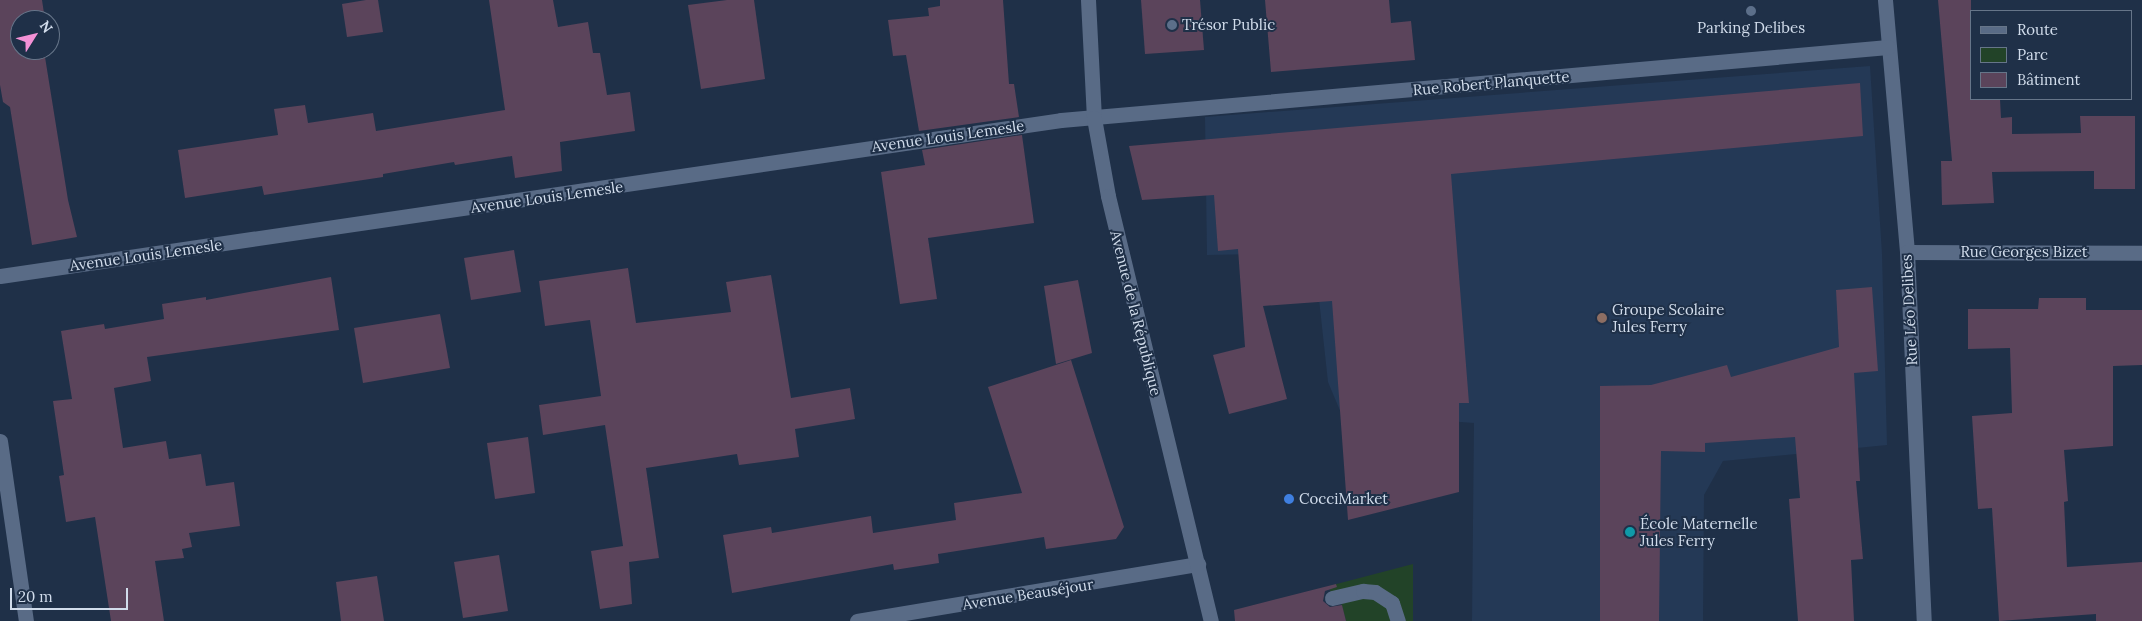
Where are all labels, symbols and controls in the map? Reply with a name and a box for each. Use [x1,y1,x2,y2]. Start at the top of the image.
marker: Parking Delibes [1745,5,1757,17]
north arrow [10,10,60,60]
legend [1970,10,2132,100]
place label: Trésor Public [1182,16,1275,34]
text: N [36,17,57,36]
marker: Trésor Public [1166,19,1178,31]
place label: Parking Delibes [1697,19,1805,37]
text: Route [2017,20,2058,39]
text: Parc [2017,45,2048,64]
street label: Rue Robert Planquette [1412,67,1570,99]
text: Bâtiment [2017,70,2080,89]
street label: Avenue Louis Lemesle [871,116,1025,156]
street label: Avenue Louis Lemesle [470,177,624,217]
street label: Avenue de la République [1107,228,1165,398]
street label: Avenue Louis Lemesle [69,235,223,275]
street label: Rue Georges Bizet [1960,243,2088,261]
street label: Rue Léo Delibes [1897,254,1921,366]
place label: Groupe Scolaire Jules Ferry [1612,300,1724,335]
marker: Groupe Scolaire Jules Ferry [1596,312,1608,324]
place label: CocciMarket [1299,490,1388,508]
marker: CocciMarket [1283,493,1295,505]
place label: École Maternelle Jules Ferry [1640,514,1758,549]
marker: École Maternelle Jules Ferry [1624,526,1636,538]
street label: Avenue Beauséjour [961,575,1095,613]
scale bar [12,578,130,610]
text: 20 m [18,587,53,606]

